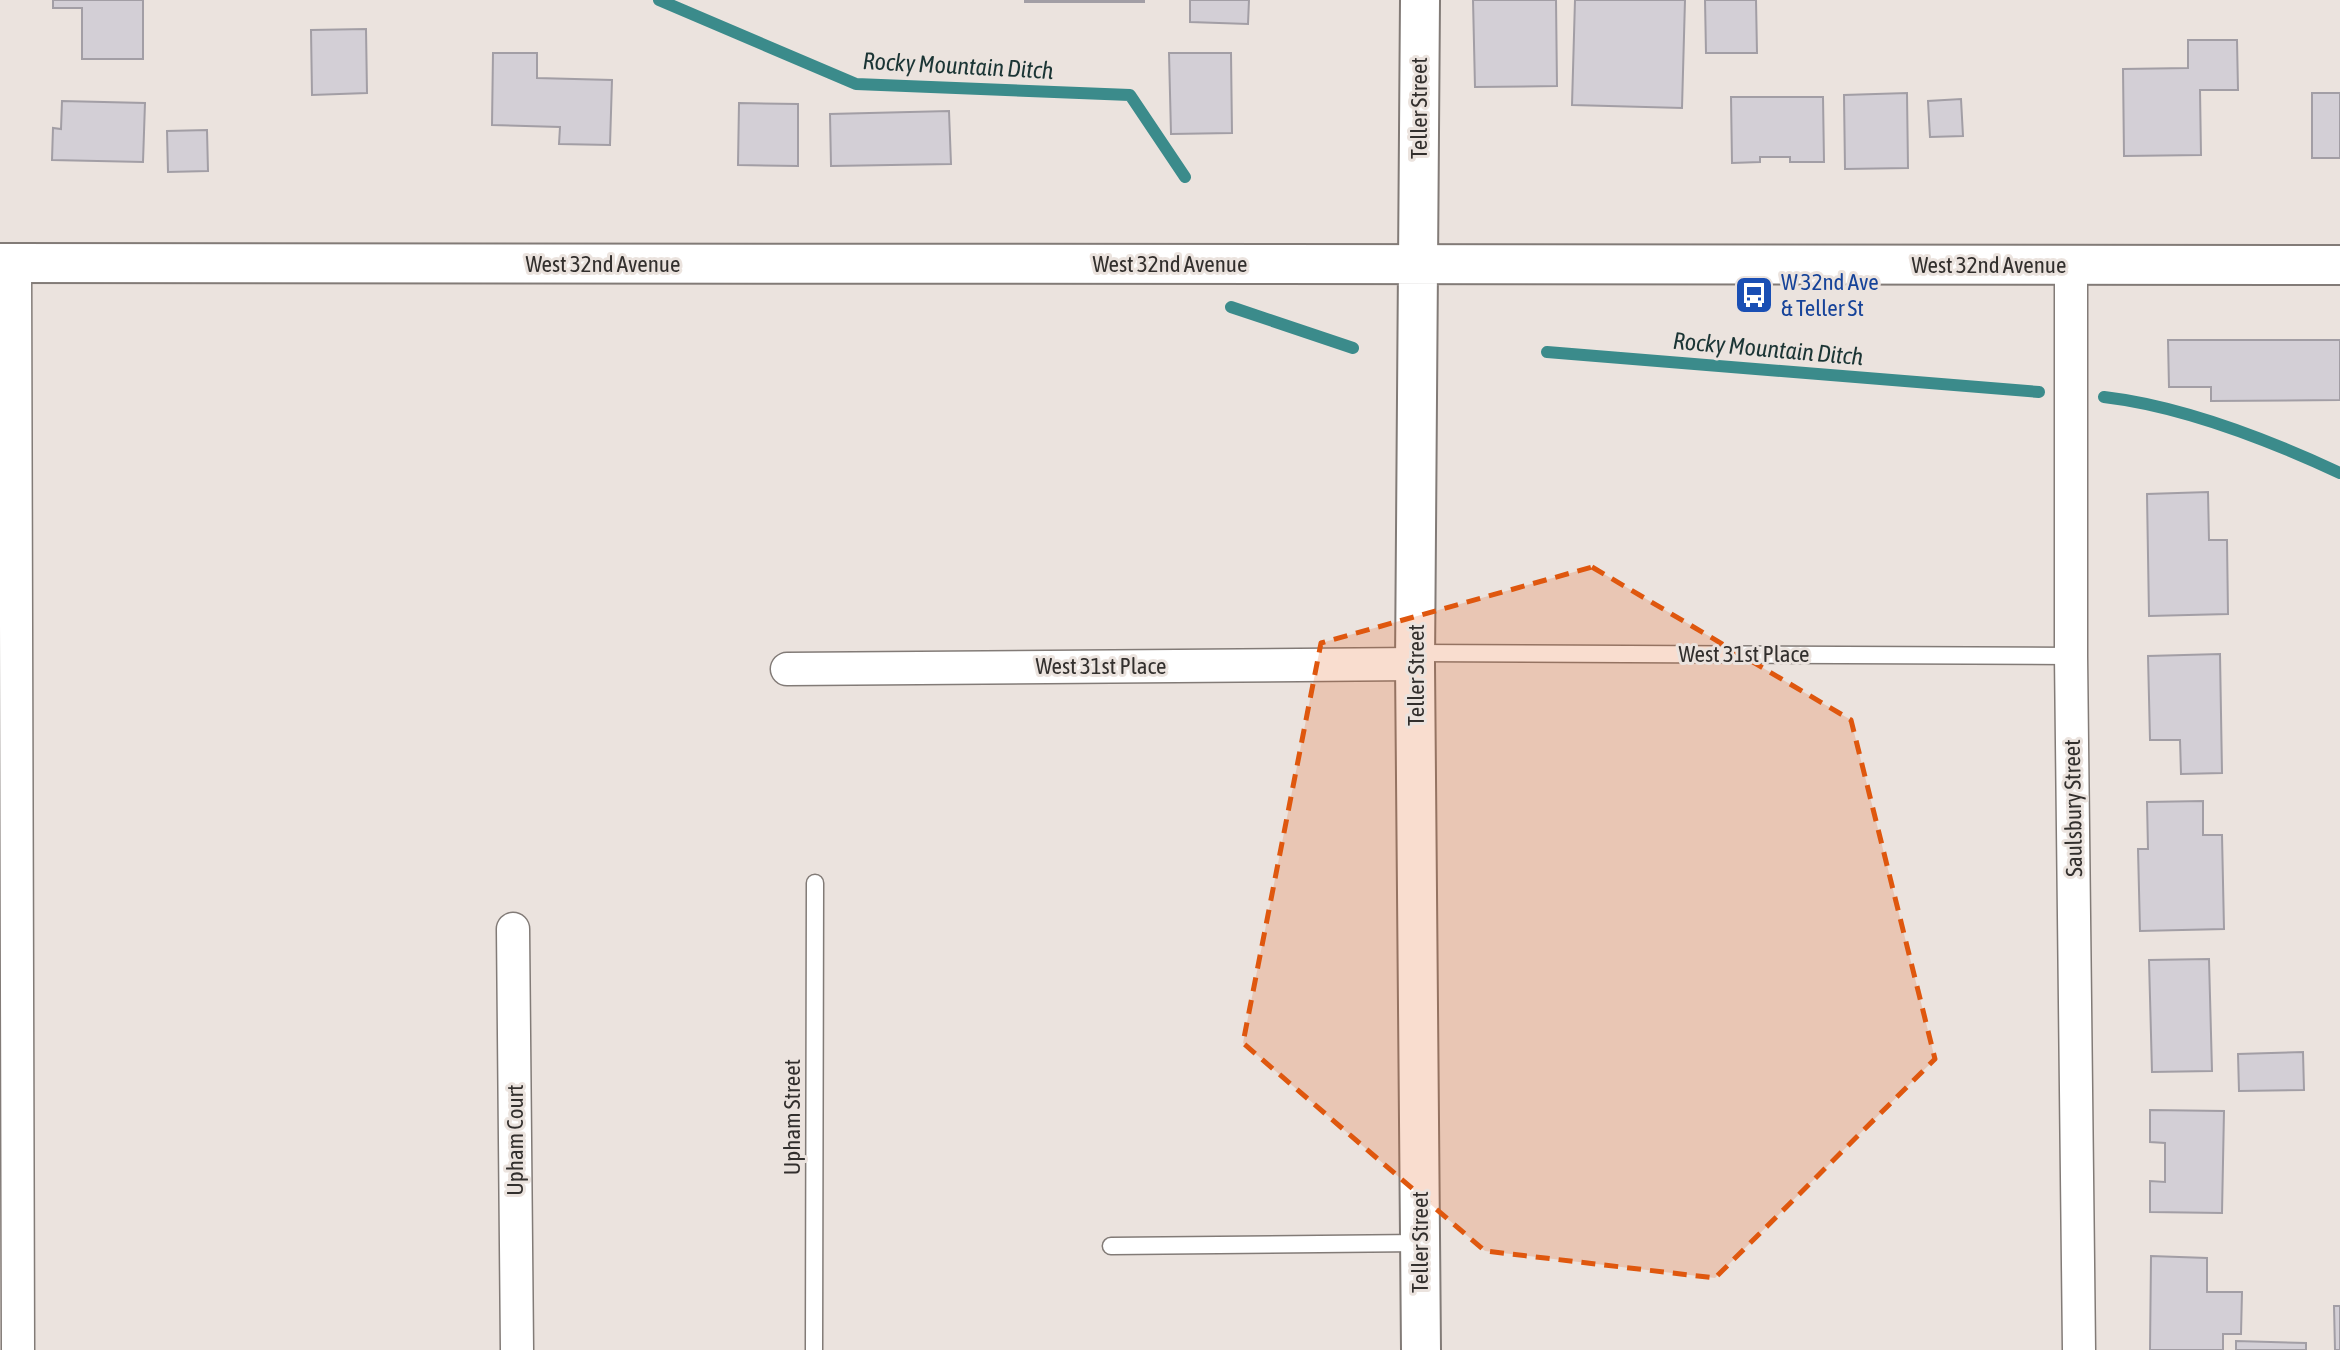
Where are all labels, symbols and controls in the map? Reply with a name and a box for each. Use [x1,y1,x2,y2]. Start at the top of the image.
water label: Rocky Mountain Ditch [862,47,1054,84]
street label: Teller Street [1406,57,1432,159]
street label: West 32nd Avenue [526,251,680,277]
street label: West 32nd Avenue [1093,251,1247,277]
street label: West 32nd Avenue [1912,252,2066,278]
place label: W 32nd Ave & Teller St [1781,269,1879,321]
bus stop icon: W 32nd Ave & Teller St [1733,274,1775,316]
water label: Rocky Mountain Ditch [1672,327,1865,370]
street label: Teller Street [1403,624,1429,726]
street label: West 31st Place [1679,641,1809,667]
street label: West 31st Place [1036,653,1166,679]
street label: Saulsbury Street [2059,739,2087,877]
street label: Upham Street [779,1059,805,1175]
street label: Upham Court [502,1084,528,1196]
street label: Teller Street [1407,1191,1433,1293]

